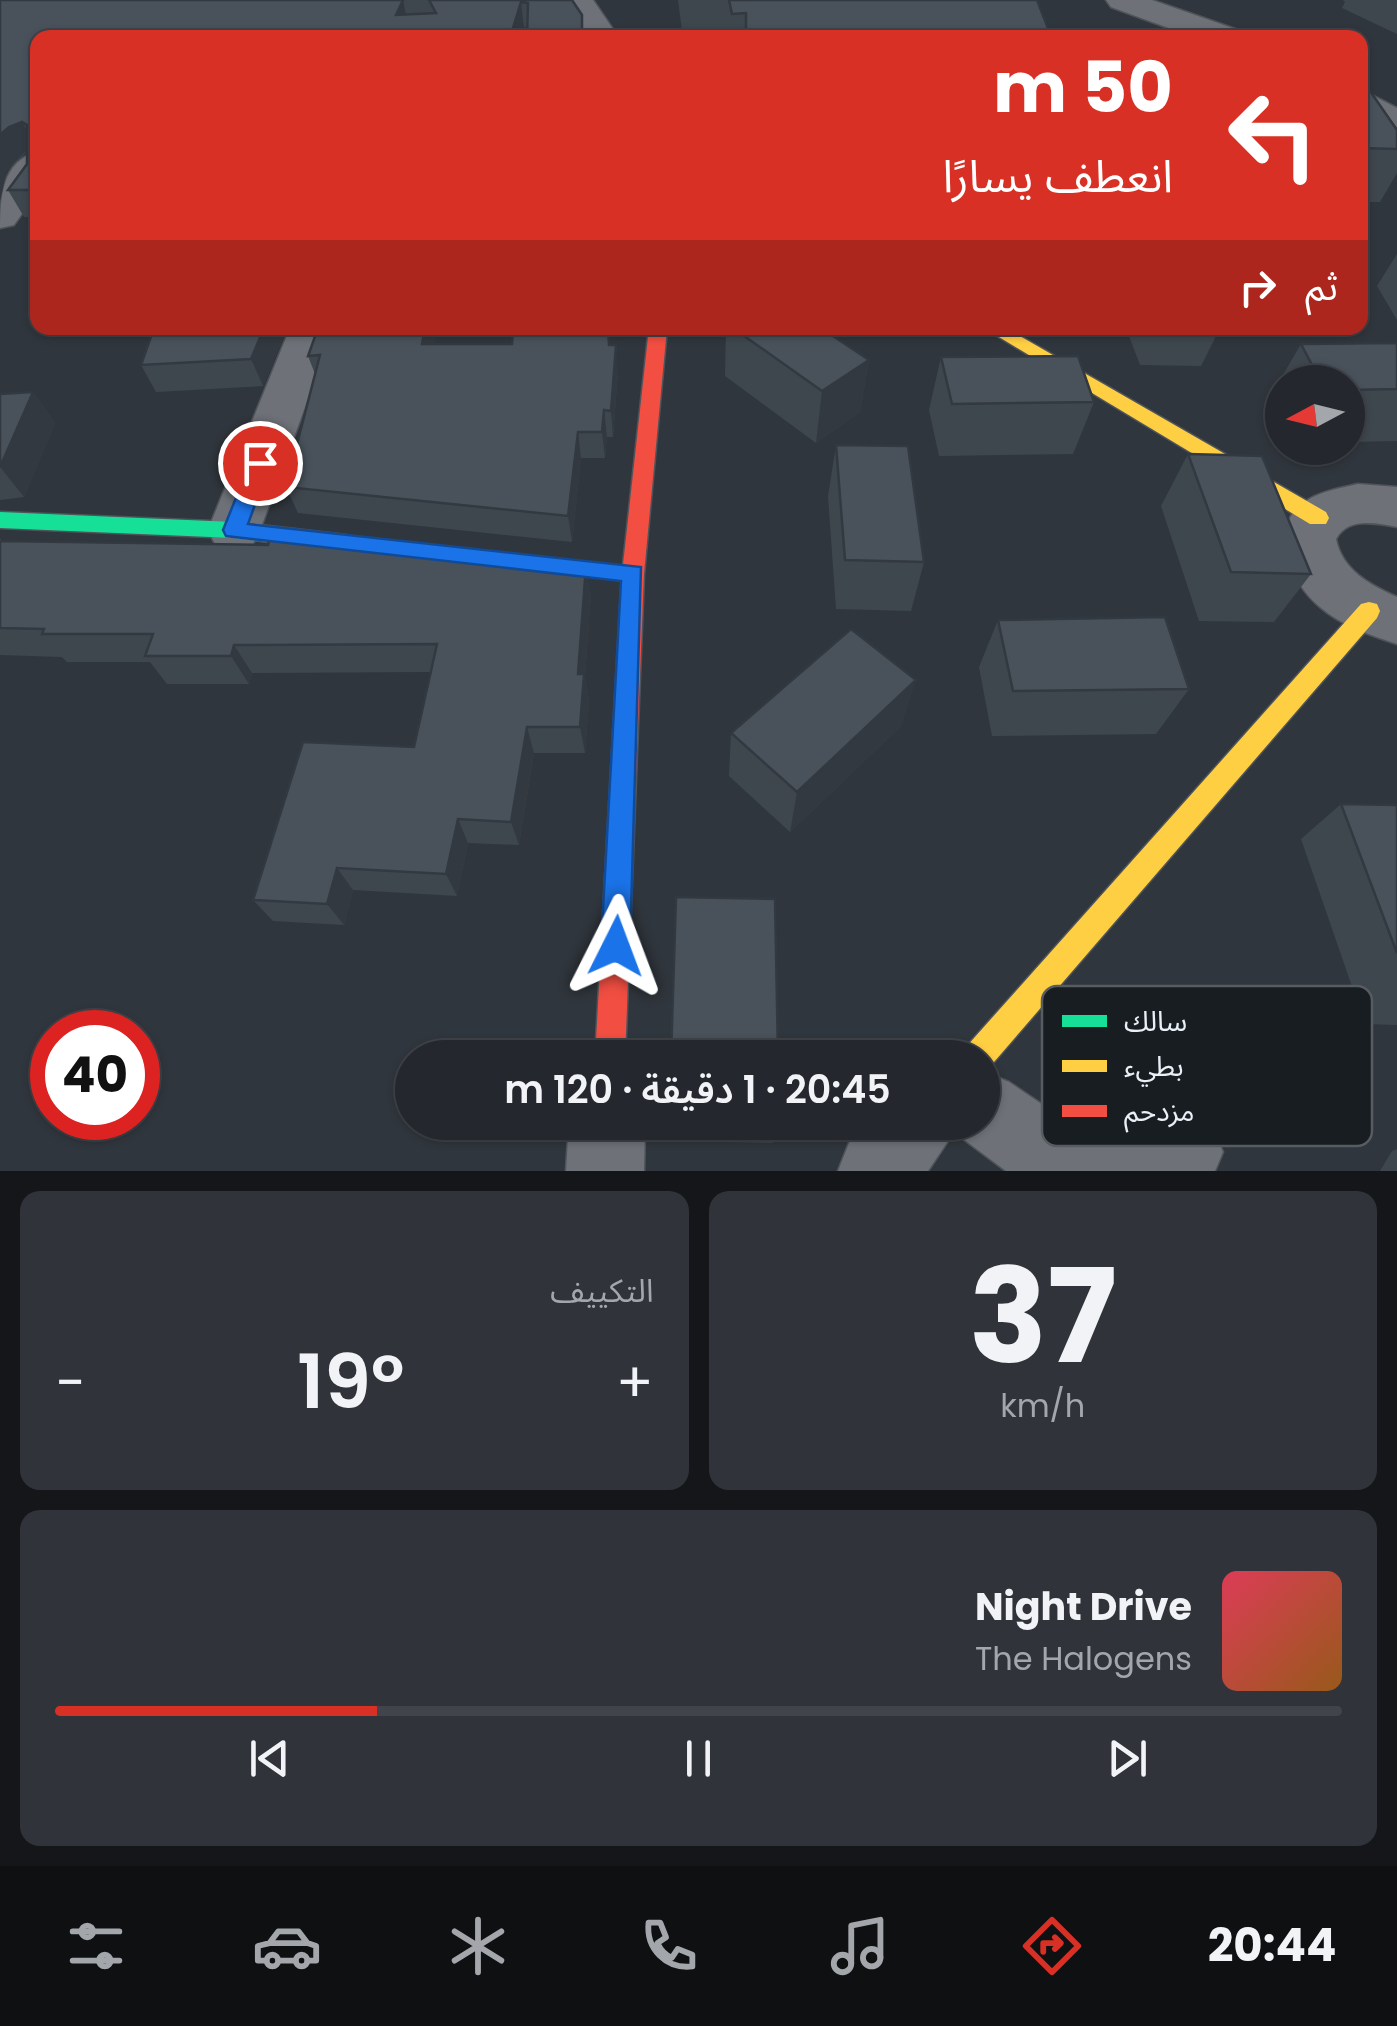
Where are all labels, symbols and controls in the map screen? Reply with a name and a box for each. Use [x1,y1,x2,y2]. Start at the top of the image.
text: 50 m [993,38,1173,137]
icon: left [1208,70,1338,200]
text: انعطف يسارًا [942,145,1173,208]
icon: right [1230,260,1285,315]
text: ثم [1305,260,1338,313]
north arrow [1265,365,1365,465]
map controls [1265,365,1365,465]
pin [218,421,303,506]
icon: arrive [233,436,288,491]
position arrow [564,894,668,998]
legend [1042,986,1372,1146]
text: سالك [1124,1002,1187,1041]
speed limit sign: 40 [30,1010,160,1140]
text: بطيء [1124,1047,1184,1087]
text: 20:45 · 1 دقيقة · 120 m [504,1063,891,1116]
text: مزدحم [1124,1092,1195,1133]
text: 37 [969,1225,1117,1408]
text: التكييف [550,1268,654,1313]
text: 19° [297,1329,404,1434]
text: − [55,1344,85,1421]
text: + [616,1344,653,1421]
text: km/h [1000,1383,1085,1428]
text: Night Drive [975,1580,1192,1633]
text: The Halogens [975,1636,1192,1681]
icon: previous [242,1731,297,1786]
icon: pause [671,1731,726,1786]
icon: next [1100,1731,1155,1786]
icon: filters [61,1911,131,1981]
icon: car [252,1911,322,1981]
icon: climate [443,1911,513,1981]
icon: phone [634,1911,704,1981]
icon: music [825,1911,895,1981]
icon: directions [1017,1911,1087,1981]
text: 20:44 [1208,1914,1336,1977]

